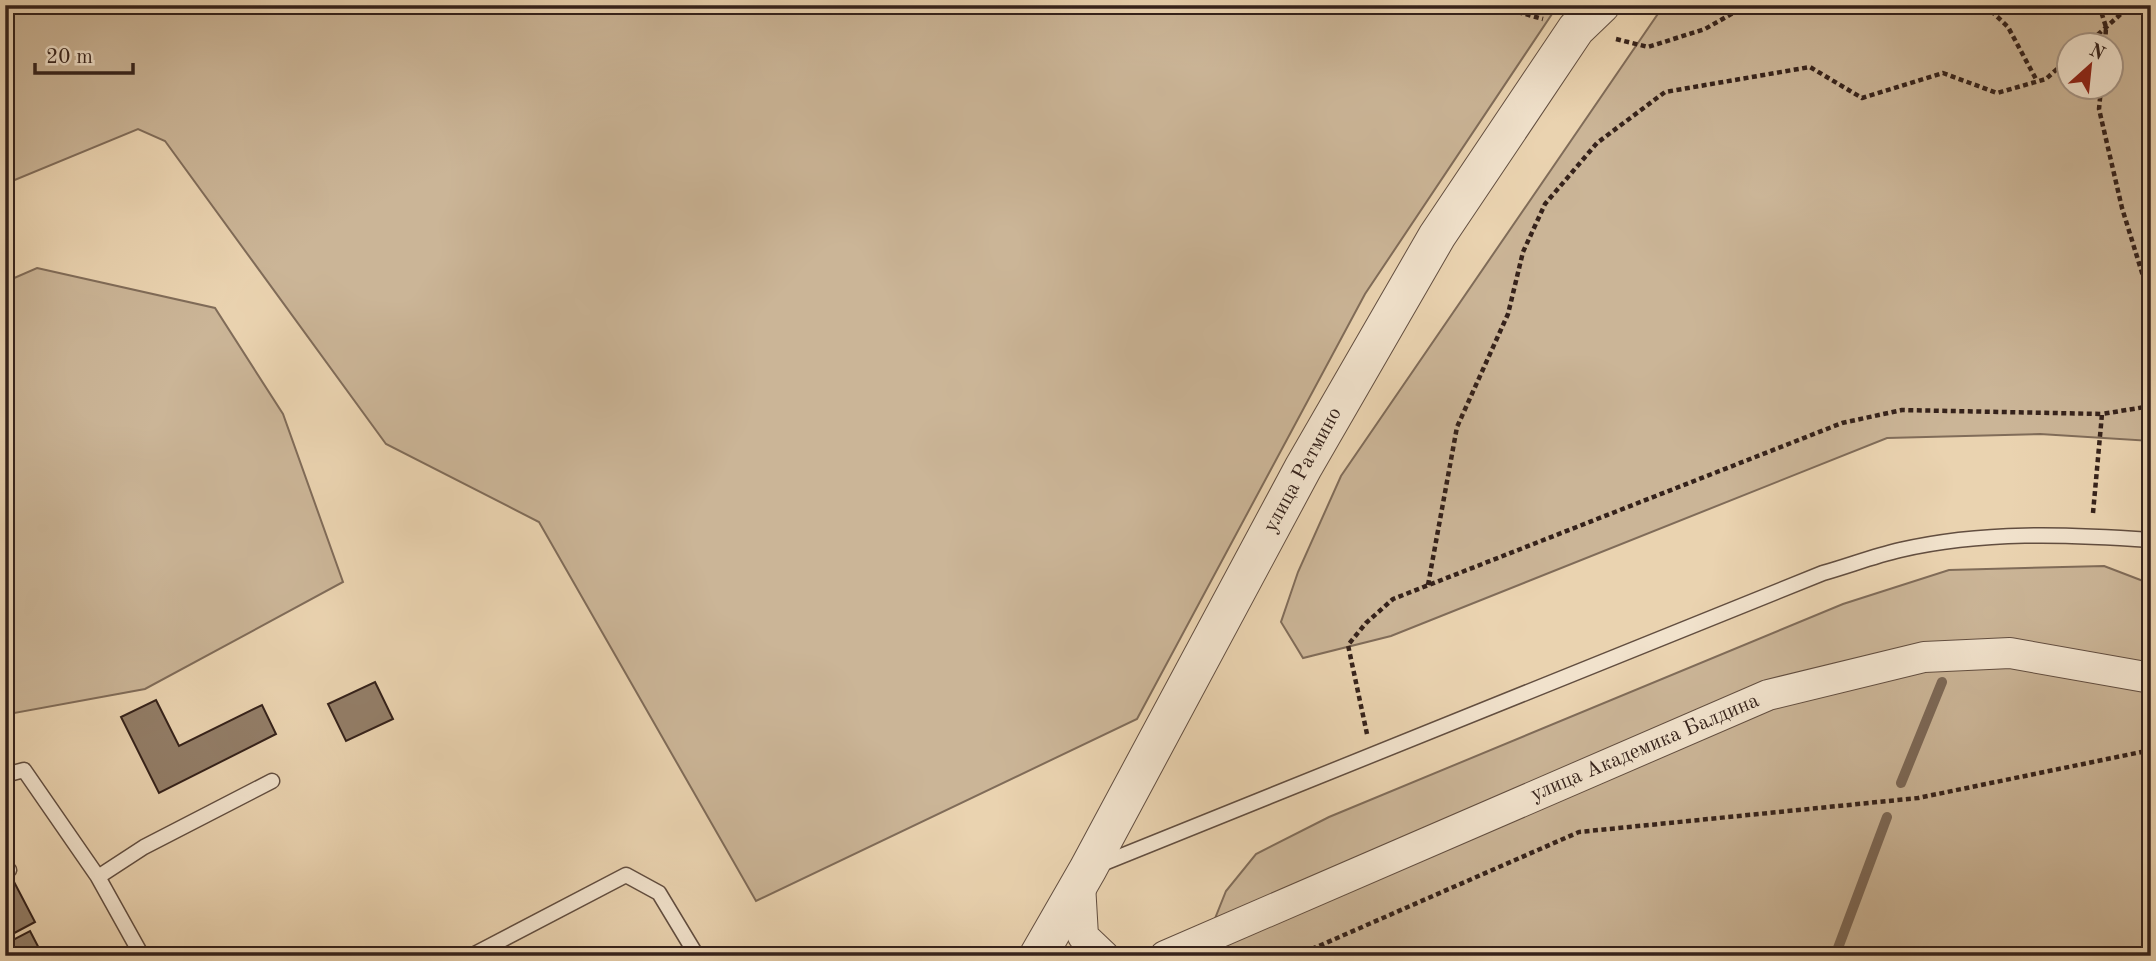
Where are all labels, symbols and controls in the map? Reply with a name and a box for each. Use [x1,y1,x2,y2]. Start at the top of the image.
scale bar [35,32,133,76]
north arrow [2054,32,2124,102]
text: N [2086,41,2108,65]
text: 20 m [46,47,93,68]
street label: улица Ратмино [1260,404,1346,536]
street label: улица Академика Балдина [1528,690,1762,806]

